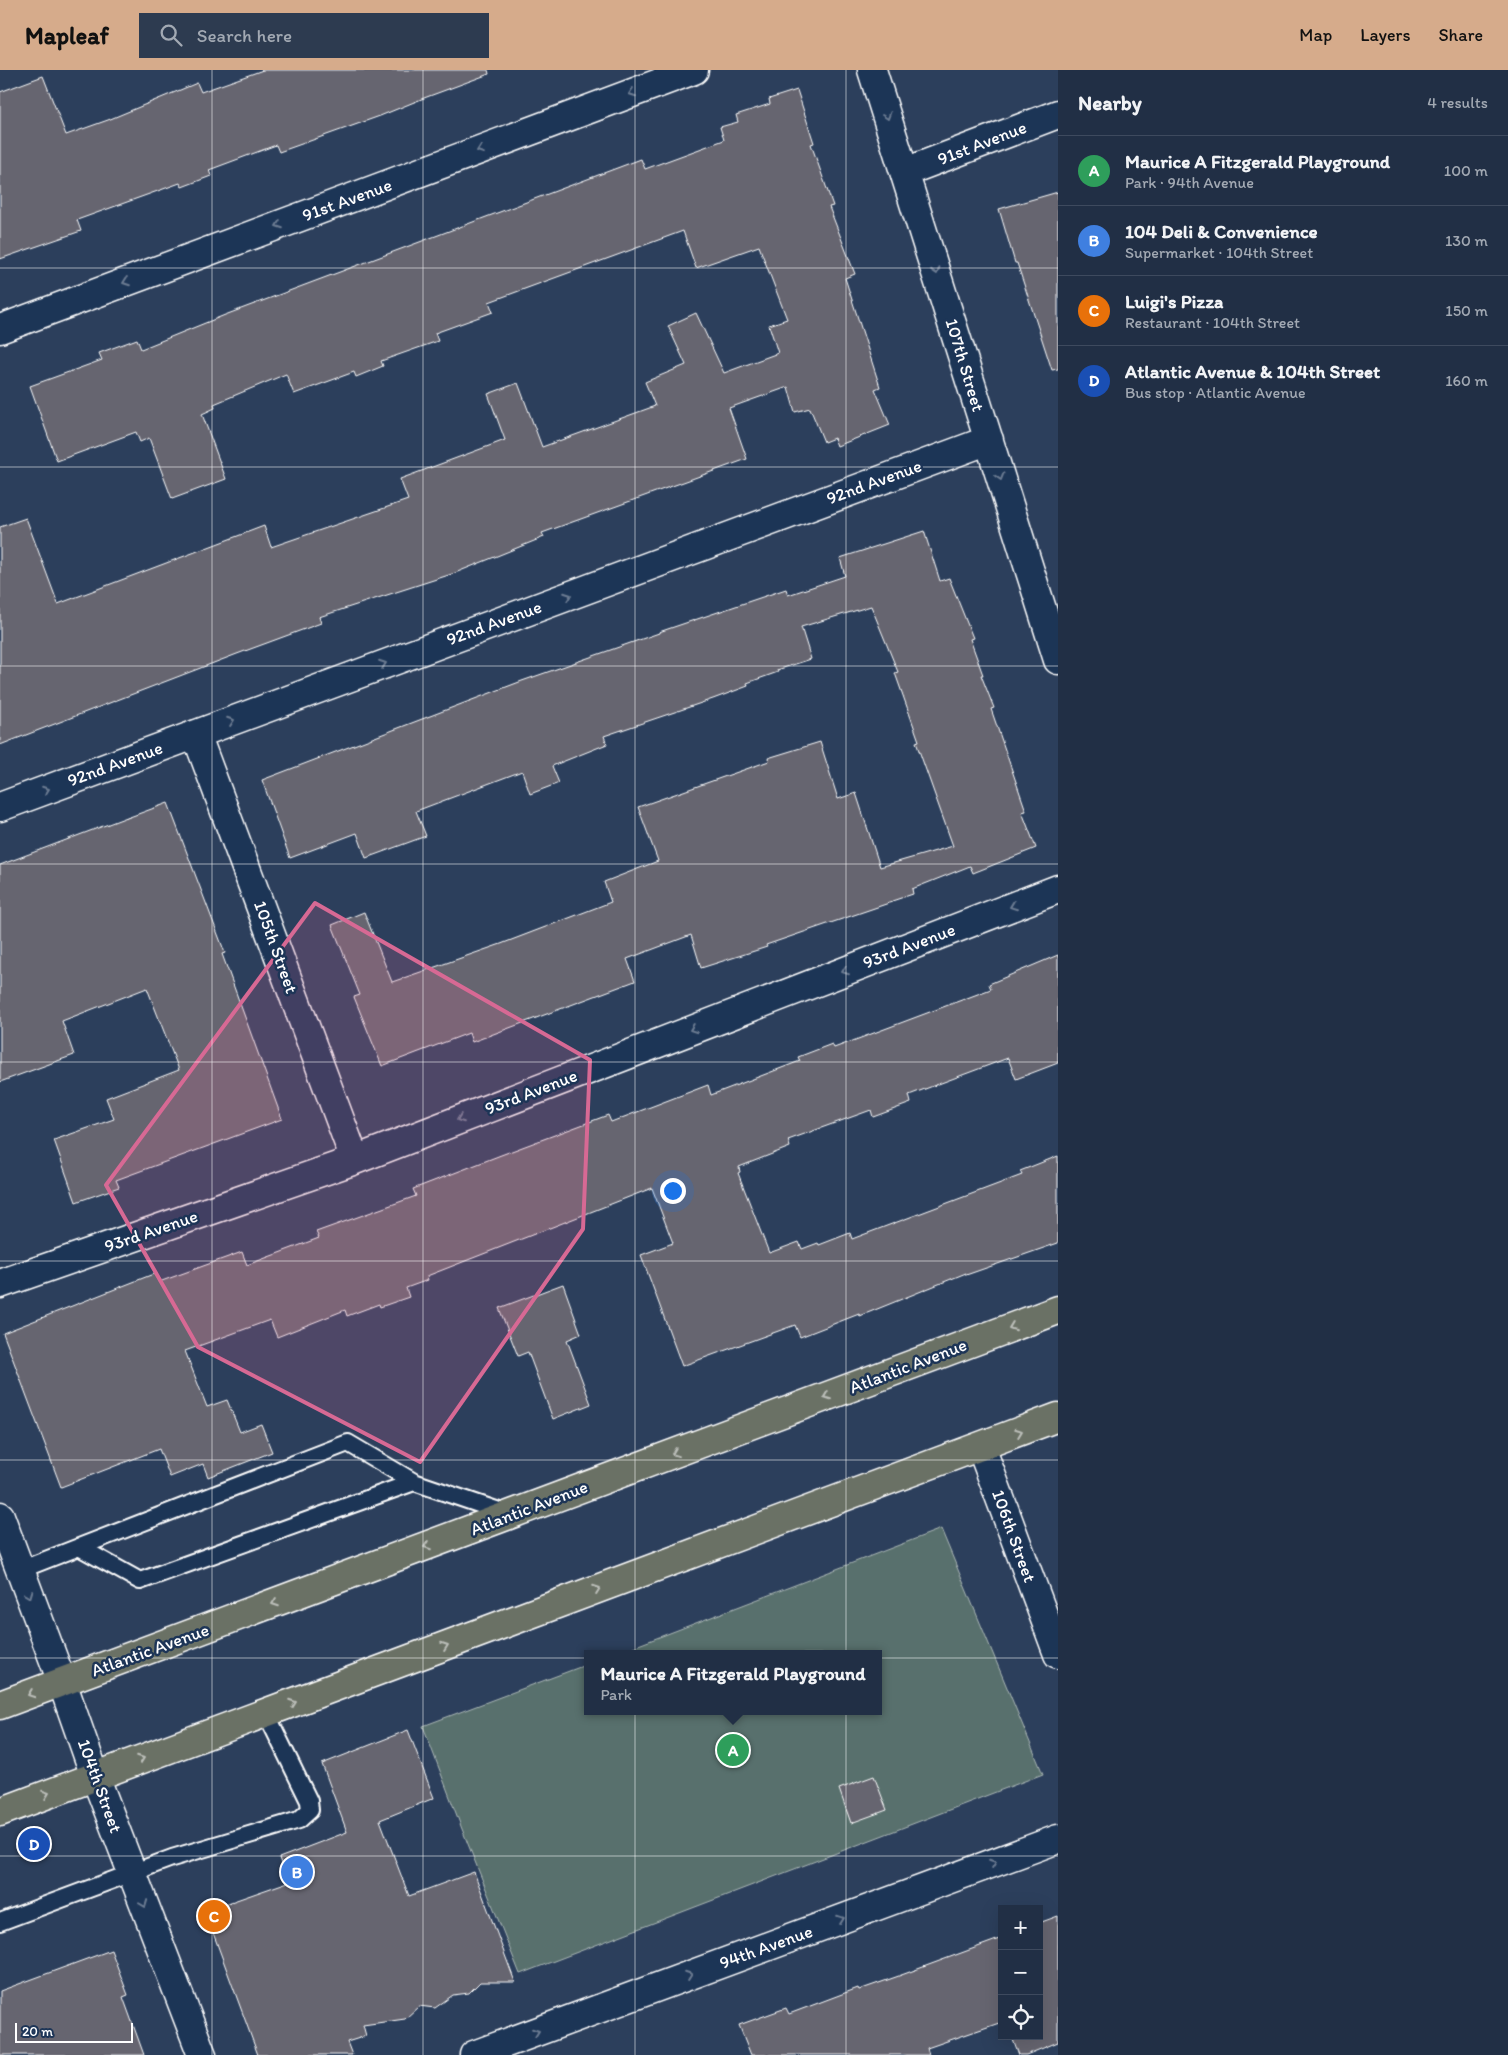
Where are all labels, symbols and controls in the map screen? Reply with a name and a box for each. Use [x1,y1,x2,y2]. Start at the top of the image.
search box [139,13,489,58]
text: Mapleaf [25,21,109,50]
icon: search [157,21,185,49]
text: Search here [197,24,292,47]
text: Map [1299,24,1332,46]
text: Layers [1360,24,1410,46]
text: Share [1438,24,1483,46]
one-way arrow [628,87,637,97]
text: Nearby [1078,90,1142,115]
text: 4 results [1427,93,1488,112]
one-way arrow [882,112,892,120]
street label: 91st Avenue [934,116,1030,170]
one-way arrow [476,144,485,154]
text: Maurice A Fitzgerald Playground [1125,150,1390,173]
text: A [1089,161,1099,180]
text: 100 m [1444,161,1488,180]
text: Park · 94th Avenue [1125,173,1254,192]
street label: 91st Avenue [299,174,395,226]
one-way arrow [275,219,283,229]
text: 104 Deli & Convenience [1125,220,1318,243]
text: B [1089,231,1099,250]
text: 130 m [1445,231,1488,250]
text: Supermarket · 104th Street [1125,243,1313,262]
one-way arrow [931,267,941,275]
one-way arrow [122,276,131,286]
text: Luigi's Pizza [1125,290,1223,313]
text: C [1089,301,1099,320]
text: 150 m [1445,301,1488,320]
text: Restaurant · 104th Street [1125,313,1300,332]
street label: 107th Street [940,316,990,415]
text: Atlantic Avenue & 104th Street [1125,360,1380,383]
text: D [1089,371,1099,390]
text: 160 m [1445,371,1488,390]
text: Bus stop · Atlantic Avenue [1125,383,1306,402]
street label: 92nd Avenue [823,455,925,509]
one-way arrow [995,472,1005,480]
one-way arrow [564,592,572,602]
street label: 92nd Avenue [443,596,545,650]
one-way arrow [378,660,387,671]
one-way arrow [226,717,235,727]
street label: 92nd Avenue [64,737,166,791]
one-way arrow [41,786,49,796]
street label: 105th Street [249,898,303,996]
one-way arrow [1009,900,1017,910]
street label: 93rd Avenue [860,918,958,974]
one-way arrow [841,965,849,975]
one-way arrow [689,1023,698,1033]
street label: 93rd Avenue [482,1064,580,1120]
one-way arrow [456,1113,464,1123]
your location [660,1178,686,1204]
street label: 93rd Avenue [101,1205,201,1257]
one-way arrow [1009,1321,1017,1331]
street label: Atlantic Avenue [846,1334,970,1398]
one-way arrow [824,1390,832,1400]
one-way arrow [1015,1428,1023,1438]
one-way arrow [671,1447,680,1457]
street label: Atlantic Avenue [467,1476,591,1540]
street label: 106th Street [987,1487,1041,1586]
one-way arrow [423,1540,432,1550]
one-way arrow [593,1585,601,1595]
one-way arrow [23,1590,34,1599]
one-way arrow [271,1597,279,1607]
street label: Atlantic Avenue [88,1618,212,1682]
one-way arrow [440,1642,449,1652]
popup [584,1650,882,1715]
text: Maurice A Fitzgerald Playground [600,1662,866,1685]
text: Park [600,1685,632,1704]
one-way arrow [27,1688,36,1698]
one-way arrow [288,1699,297,1709]
pin: A [717,1731,749,1769]
street label: 104th Street [73,1736,127,1836]
one-way arrow [136,1755,144,1765]
one-way arrow [41,1790,49,1800]
pin: D [18,1825,50,1863]
pin: B [281,1853,313,1891]
one-way arrow [989,1858,997,1868]
pin: C [198,1897,230,1935]
one-way arrow [138,1899,148,1907]
map controls [998,1905,1043,2040]
button: + [998,1905,1043,1950]
one-way arrow [836,1915,845,1925]
street label: 94th Avenue [716,1920,816,1974]
button: − [998,1950,1043,1995]
one-way arrow [684,1971,693,1982]
button: locate [998,1995,1043,2040]
scale bar [15,2020,132,2043]
text: 20 m [22,2023,53,2040]
one-way arrow [532,2028,540,2038]

